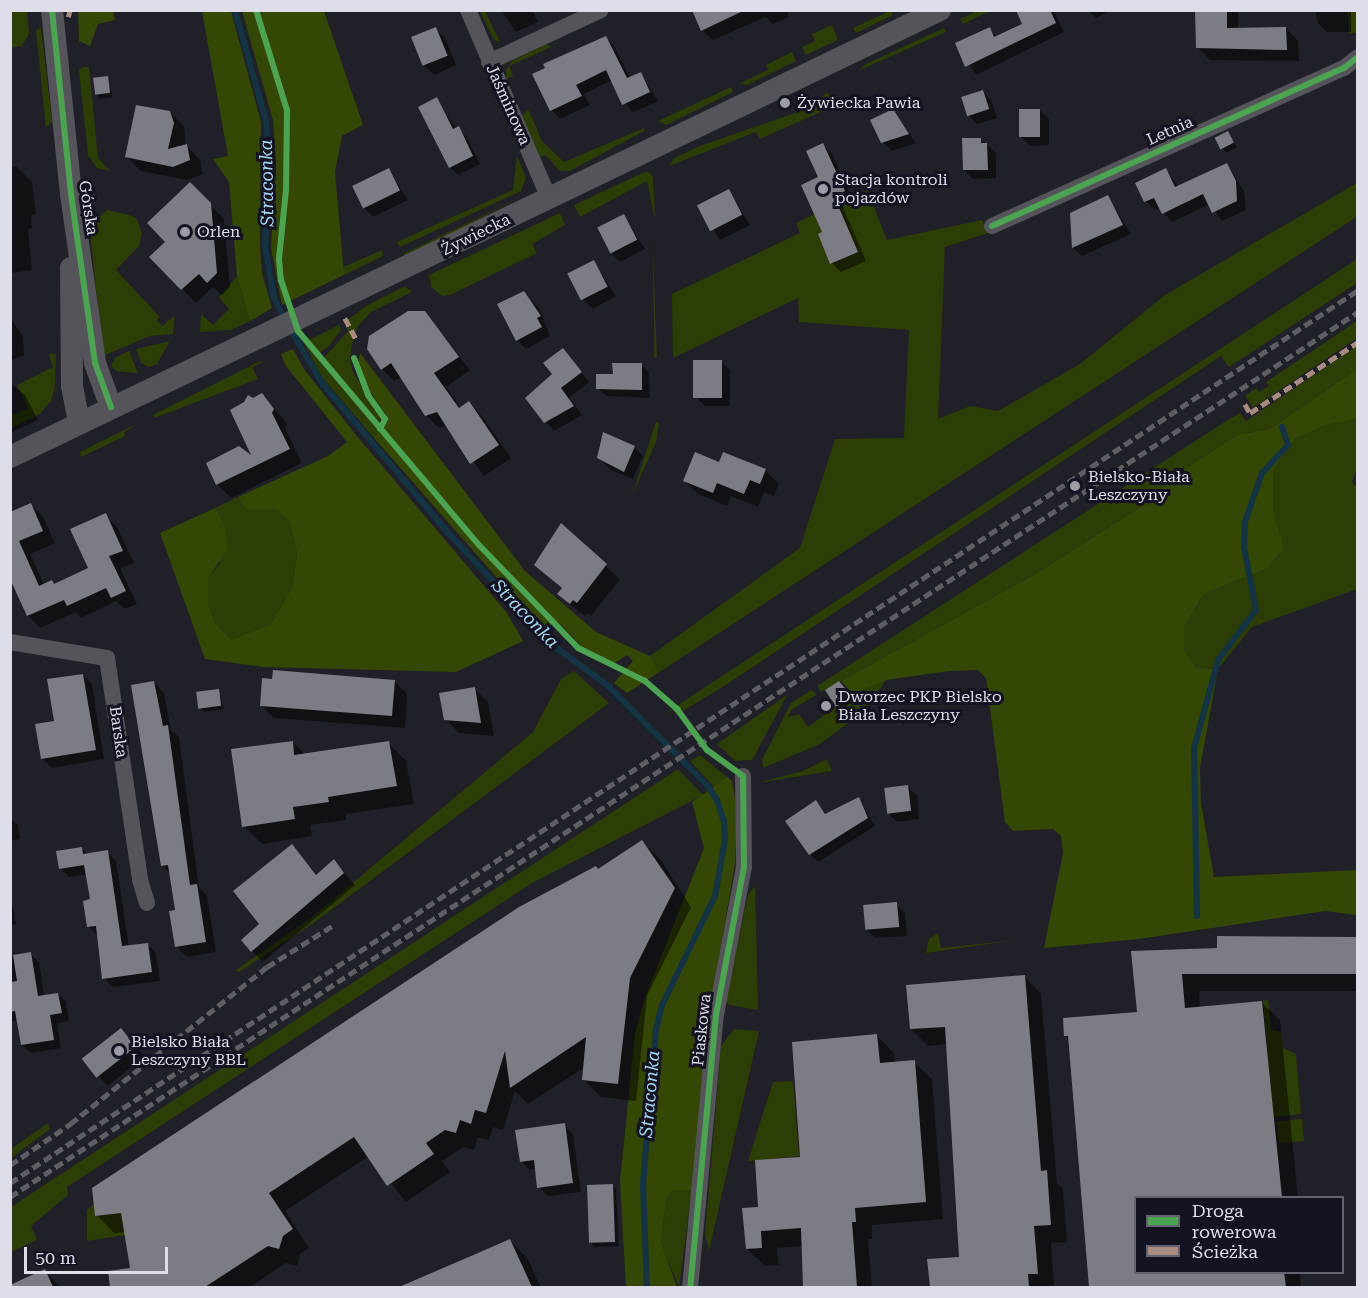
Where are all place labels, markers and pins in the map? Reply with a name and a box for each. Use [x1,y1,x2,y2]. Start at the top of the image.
place label: Żywiecka Pawia [797,93,920,113]
marker: Żywiecka Pawia [778,96,792,110]
place label: Stacja kontroli pojazdów [835,170,948,208]
marker: Stacja kontroli pojazdów [816,182,830,196]
place label: Orlen [197,222,240,242]
marker: Orlen [178,225,192,239]
place label: Bielsko-Biała Leszczyny [1088,467,1190,505]
marker: Bielsko-Biała Leszczyny [1066,477,1084,495]
place label: Dworzec PKP Bielsko Biała Leszczyny [838,687,1002,725]
marker: Dworzec PKP Bielsko Biała Leszczyny [819,699,833,713]
place label: Bielsko Biała Leszczyny BBL [131,1032,246,1070]
marker: Bielsko Biała Leszczyny BBL [112,1044,126,1058]

